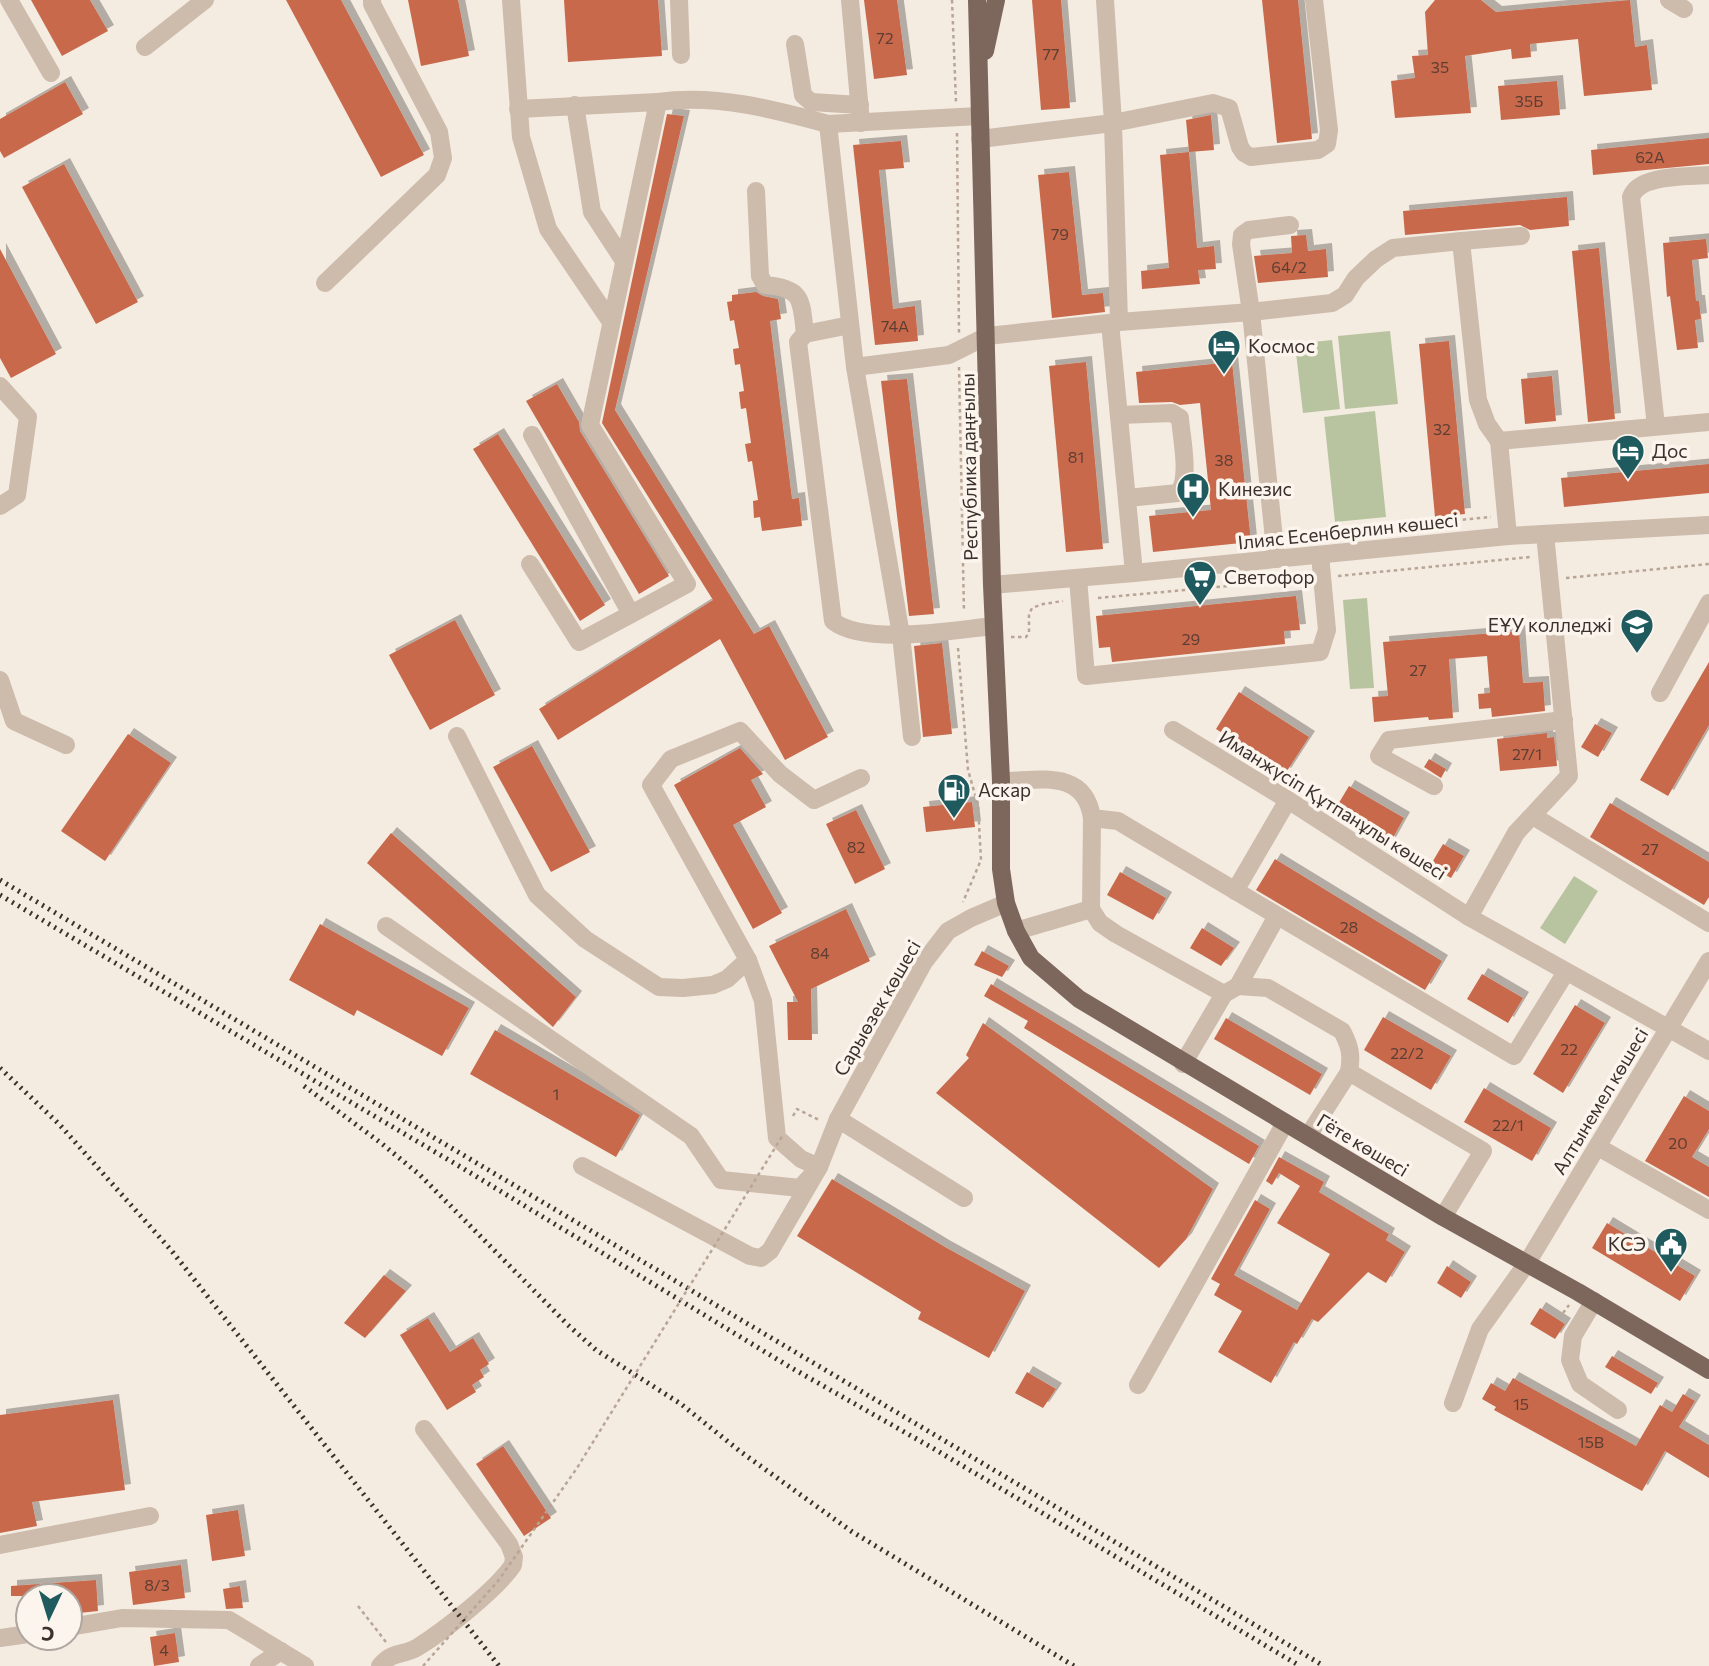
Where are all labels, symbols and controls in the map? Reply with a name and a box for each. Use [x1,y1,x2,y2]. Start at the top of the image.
house number: 72 [876,28,894,47]
house number: 77 [1043,44,1059,63]
house number: 35 [1431,57,1449,76]
house number: 35Б [1515,91,1543,110]
house number: 62А [1635,147,1665,166]
house number: 79 [1051,224,1069,243]
house number: 64/2 [1271,257,1307,276]
house number: 74А [881,316,909,335]
hotel icon: Космос [1205,327,1243,376]
place label: Космос [1248,334,1315,357]
street label: Республика даңғылы [955,373,982,561]
house number: 32 [1433,419,1451,438]
hotel icon: Дос [1609,432,1647,481]
place label: Дос [1652,439,1688,462]
house number: 81 [1068,447,1084,466]
house number: 38 [1215,450,1233,469]
hospital icon: Кинезис [1174,470,1212,519]
place label: Кинезис [1218,477,1292,500]
street label: Ілияс Есенберлин көшесі [1236,507,1459,554]
supermarket icon: Светофор [1181,558,1219,607]
place label: Светофор [1224,565,1315,588]
school or university icon: ЕҰУ колледжі [1618,606,1656,655]
place label: ЕҰУ колледжі [1488,613,1612,636]
house number: 29 [1182,629,1200,648]
house number: 27 [1409,660,1427,679]
street label: Иманжүсіп Құтпанұлы көшесі [1215,725,1451,884]
house number: 27/1 [1512,744,1542,763]
fuel station icon: Аскар [935,771,973,820]
place label: Аскар [978,778,1031,801]
house number: 82 [847,837,865,856]
house number: 27 [1641,839,1659,858]
house number: 28 [1340,917,1358,936]
street label: Сарыөзек көшесі [828,936,925,1080]
house number: 84 [810,943,830,962]
street label: Алтынемел көшесі [1547,1023,1652,1178]
house number: 22 [1560,1039,1578,1058]
house number: 22/2 [1390,1043,1424,1062]
house number: 1 [553,1084,559,1103]
street label: Гёте көшесі [1313,1108,1413,1181]
house number: 22/1 [1492,1115,1524,1134]
house number: 20 [1668,1133,1688,1152]
public building icon: КСЭ [1652,1225,1690,1274]
place label: КСЭ [1608,1232,1646,1255]
house number: 15 [1513,1394,1529,1413]
house number: 15В [1578,1432,1604,1451]
house number: 8/3 [144,1575,170,1594]
north arrow [14,1582,84,1652]
text: С [40,1623,55,1646]
house number: 4 [159,1640,169,1659]

